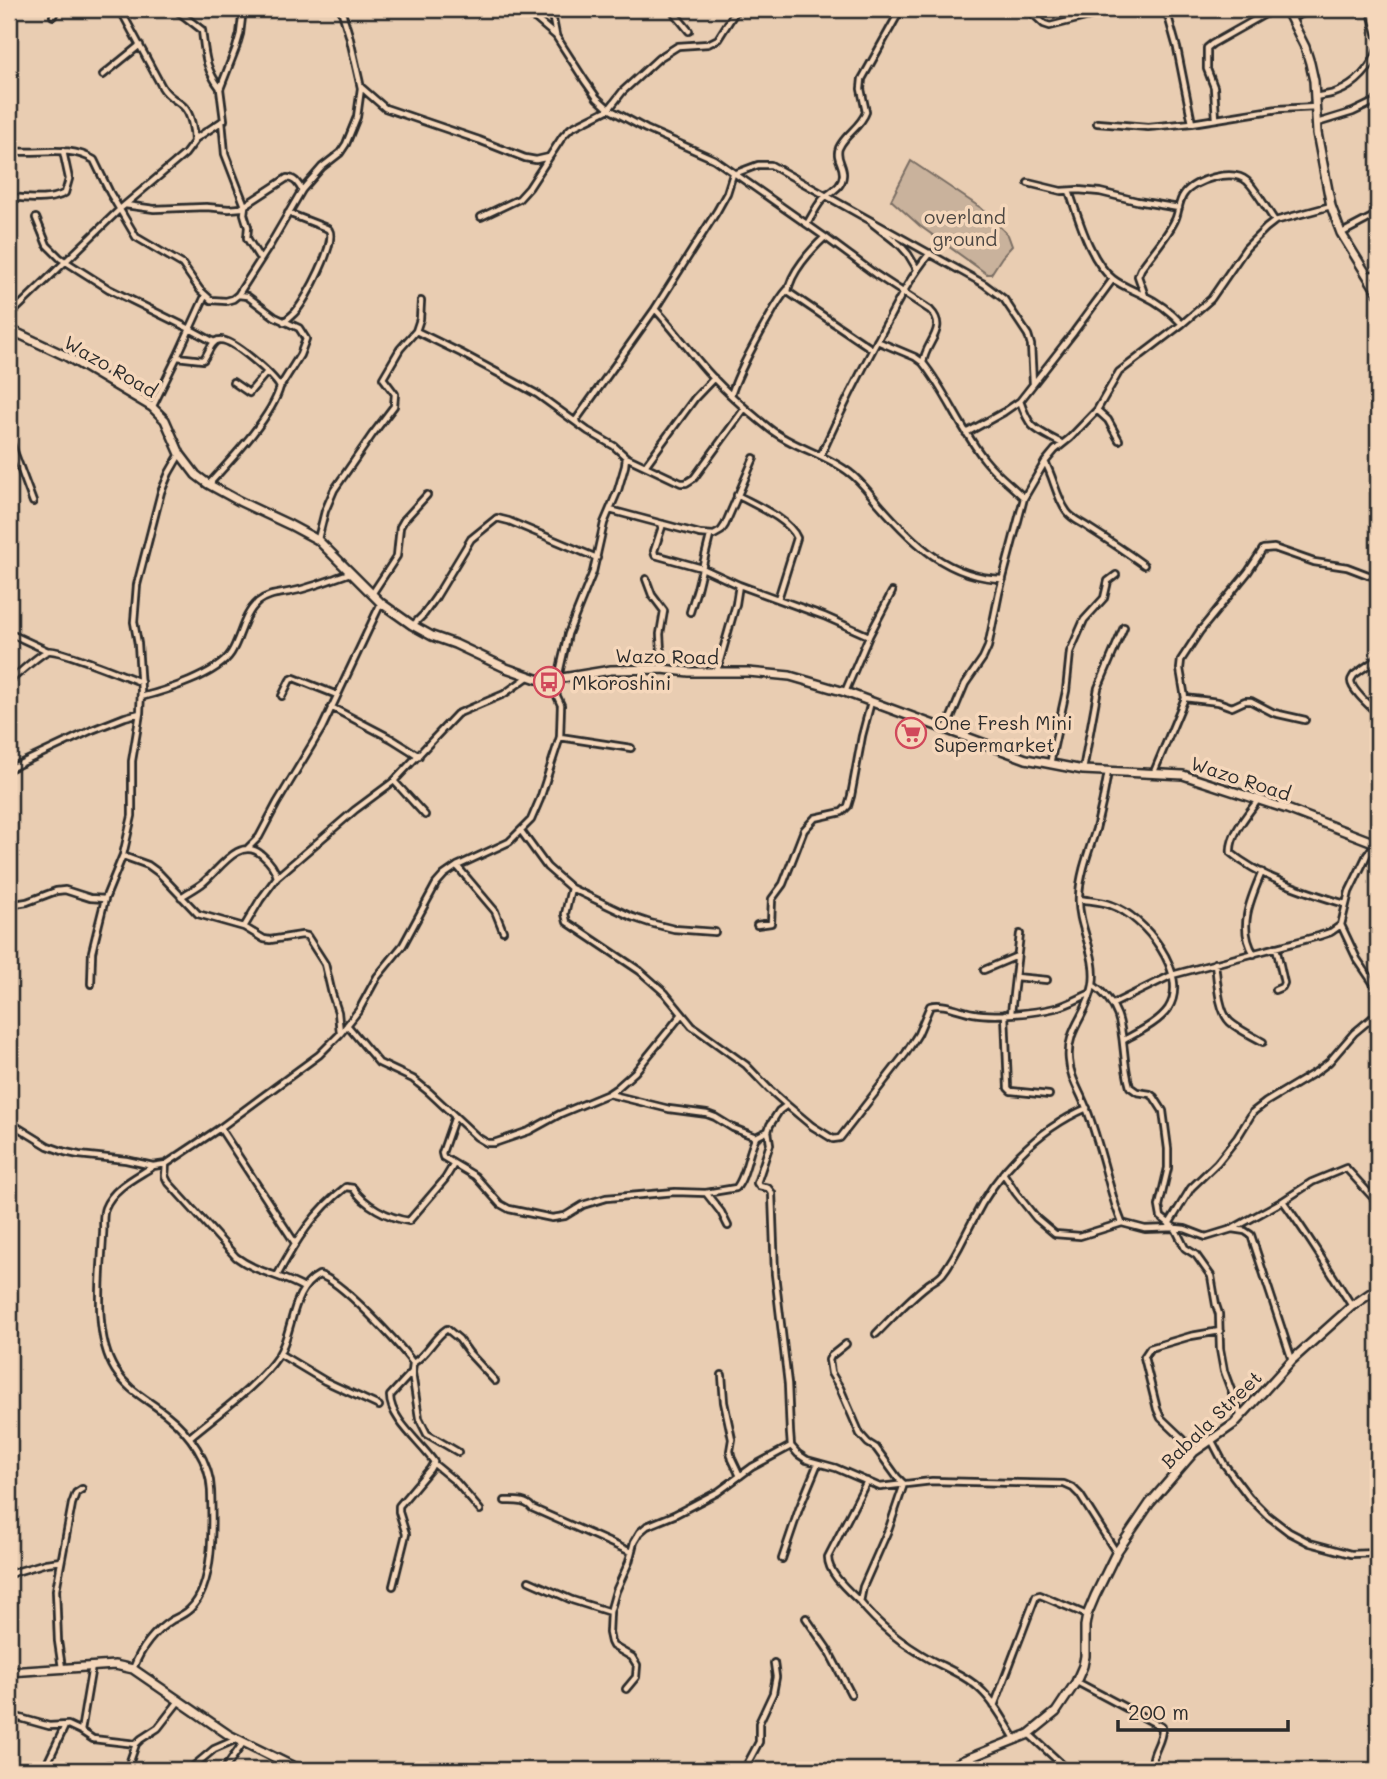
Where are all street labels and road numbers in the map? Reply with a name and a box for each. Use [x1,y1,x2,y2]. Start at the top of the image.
street label: Wazo Road [60,329,162,403]
street label: Wazo Road [615,643,719,669]
street label: Wazo Road [1188,750,1294,806]
street label: Babala Street [1155,1365,1267,1473]

